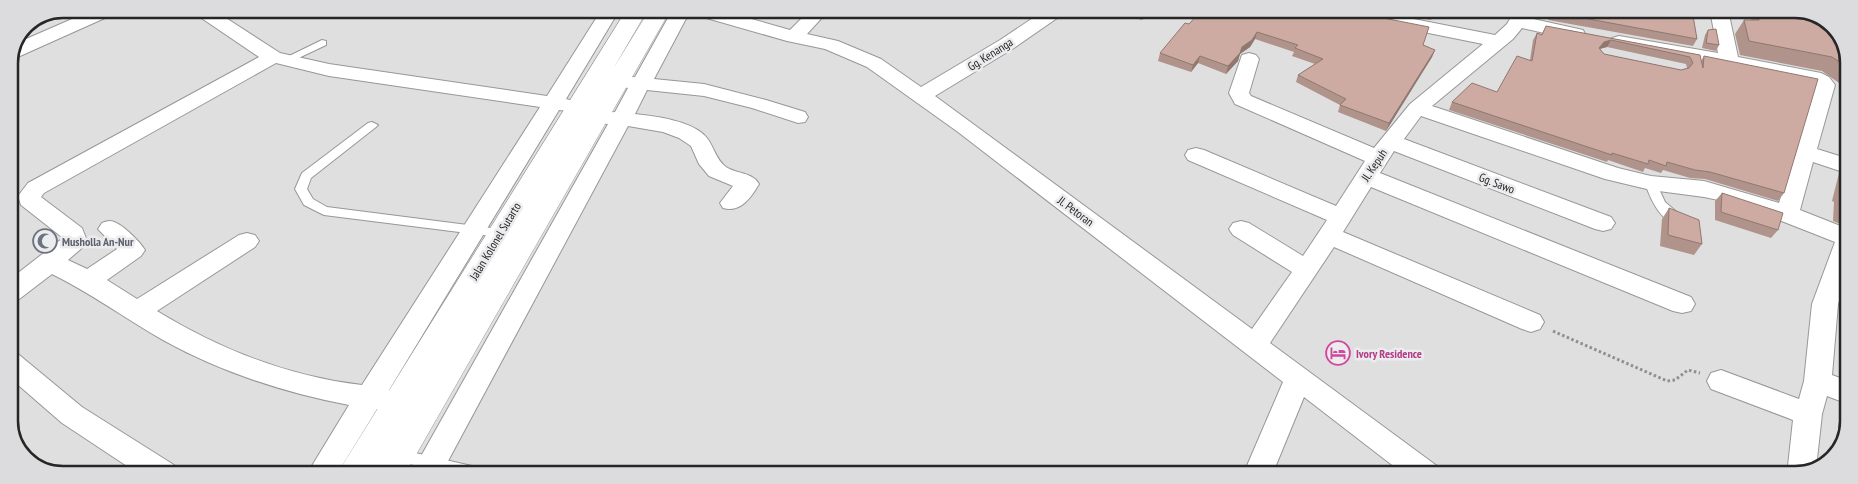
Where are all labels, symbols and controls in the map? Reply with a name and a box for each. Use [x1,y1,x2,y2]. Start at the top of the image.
street label: Gg. Kenanga [965,34,1016,74]
street label: Jl. Kepuh [1357,146,1390,185]
street label: Gg. Sawo [1477,169,1517,197]
street label: Jl. Petoran [1054,192,1097,229]
street label: Jalan Kolonel Sutarto [465,200,524,283]
mosque icon: Musholla An-Nur [32,228,58,254]
place label: Musholla An-Nur [62,234,134,249]
hotel icon: Ivory Residence [1325,340,1351,366]
place label: Ivory Residence [1356,346,1422,361]

